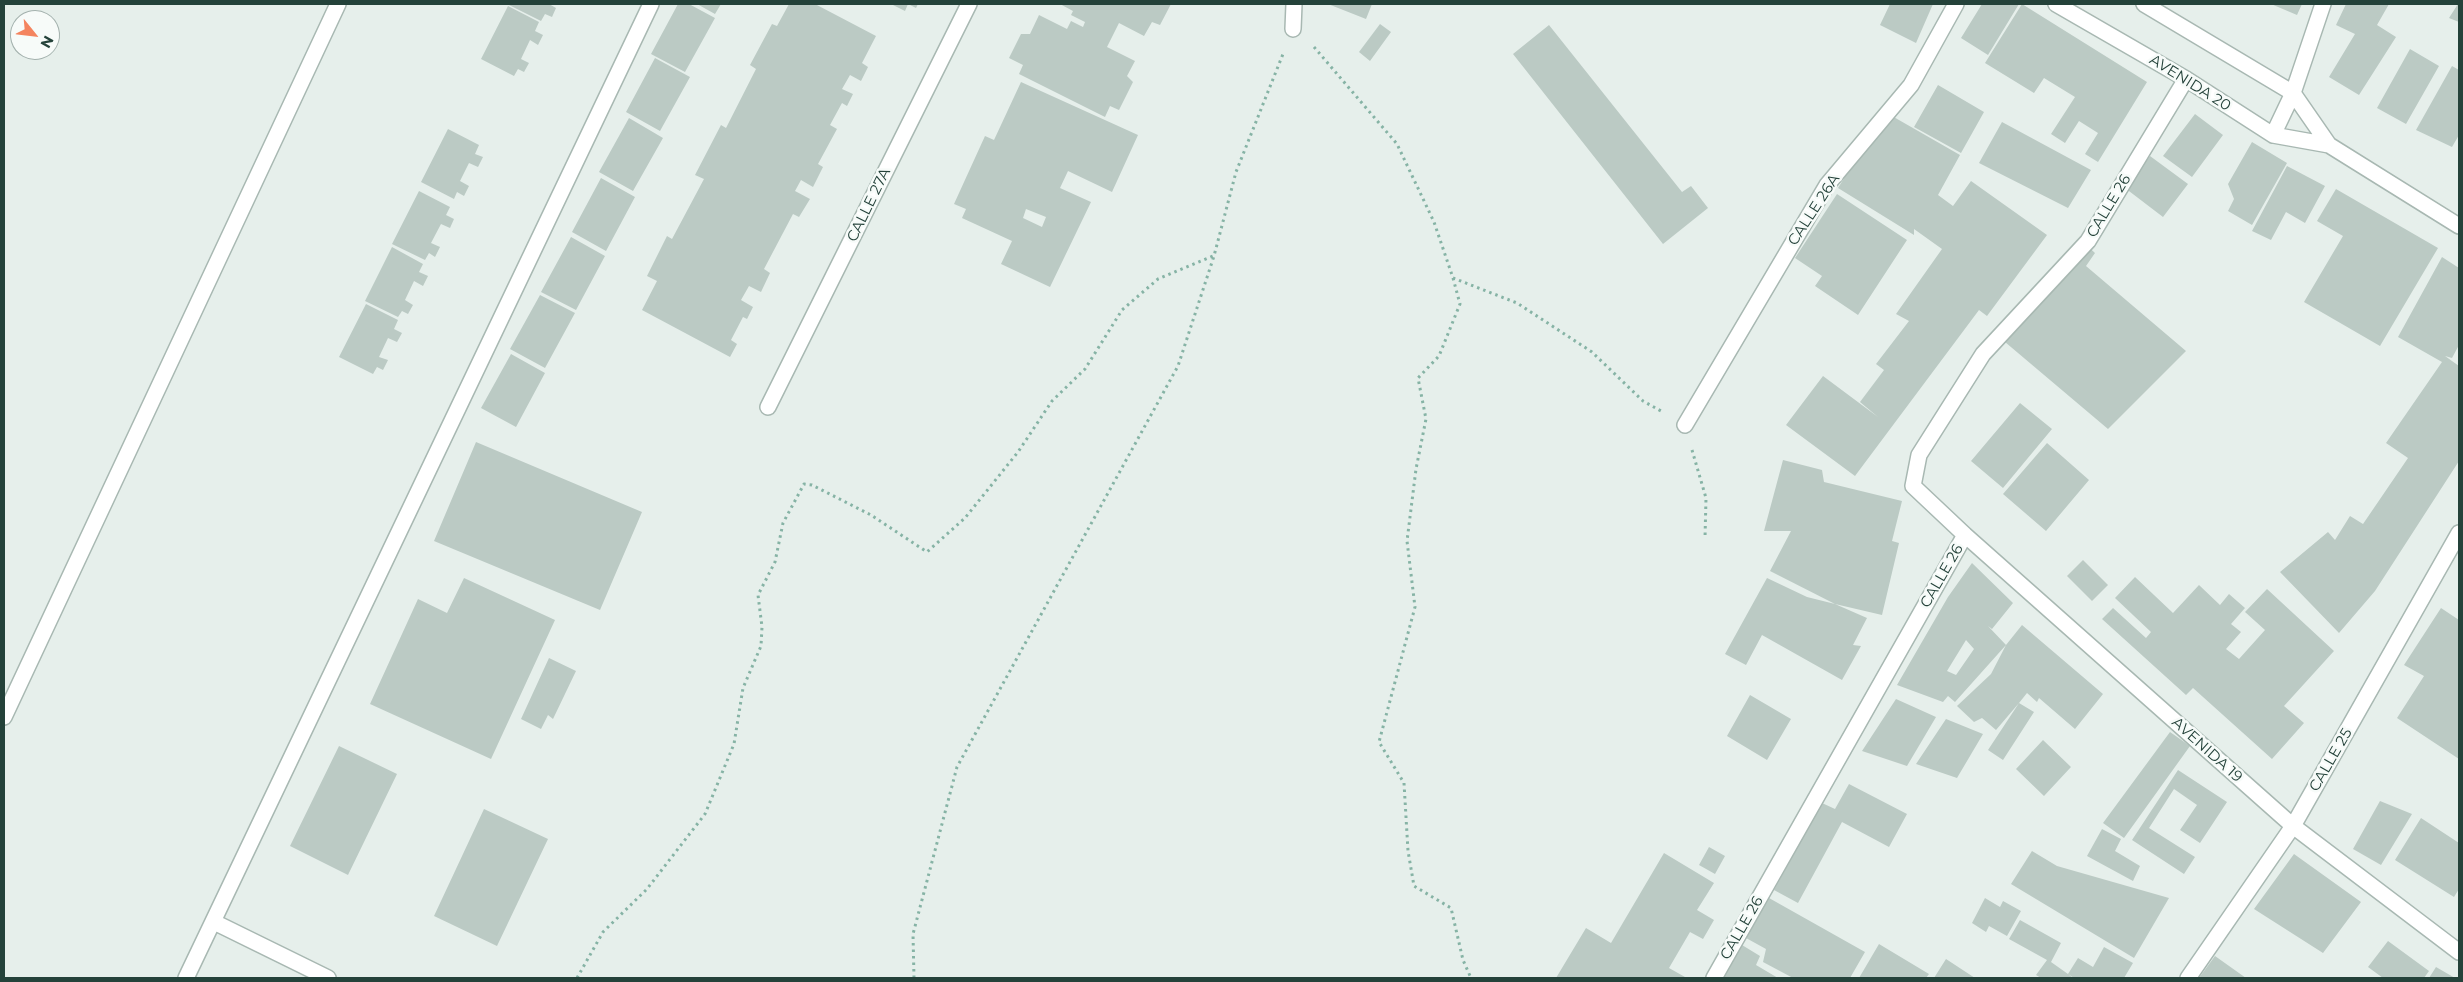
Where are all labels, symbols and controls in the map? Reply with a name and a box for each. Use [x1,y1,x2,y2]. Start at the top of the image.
north arrow [10,10,60,60]
text: N [37,32,58,51]
street label: AVENIDA 20 [2146,51,2234,115]
street label: CALLE 27A [843,165,895,245]
street label: CALLE 26A [1784,171,1844,249]
street label: CALLE 26 [2083,171,2135,241]
street label: CALLE 26 [1917,541,1967,611]
street label: AVENIDA 19 [2168,714,2246,786]
street label: CALLE 25 [2306,725,2356,795]
street label: CALLE 26 [1717,893,1767,963]

